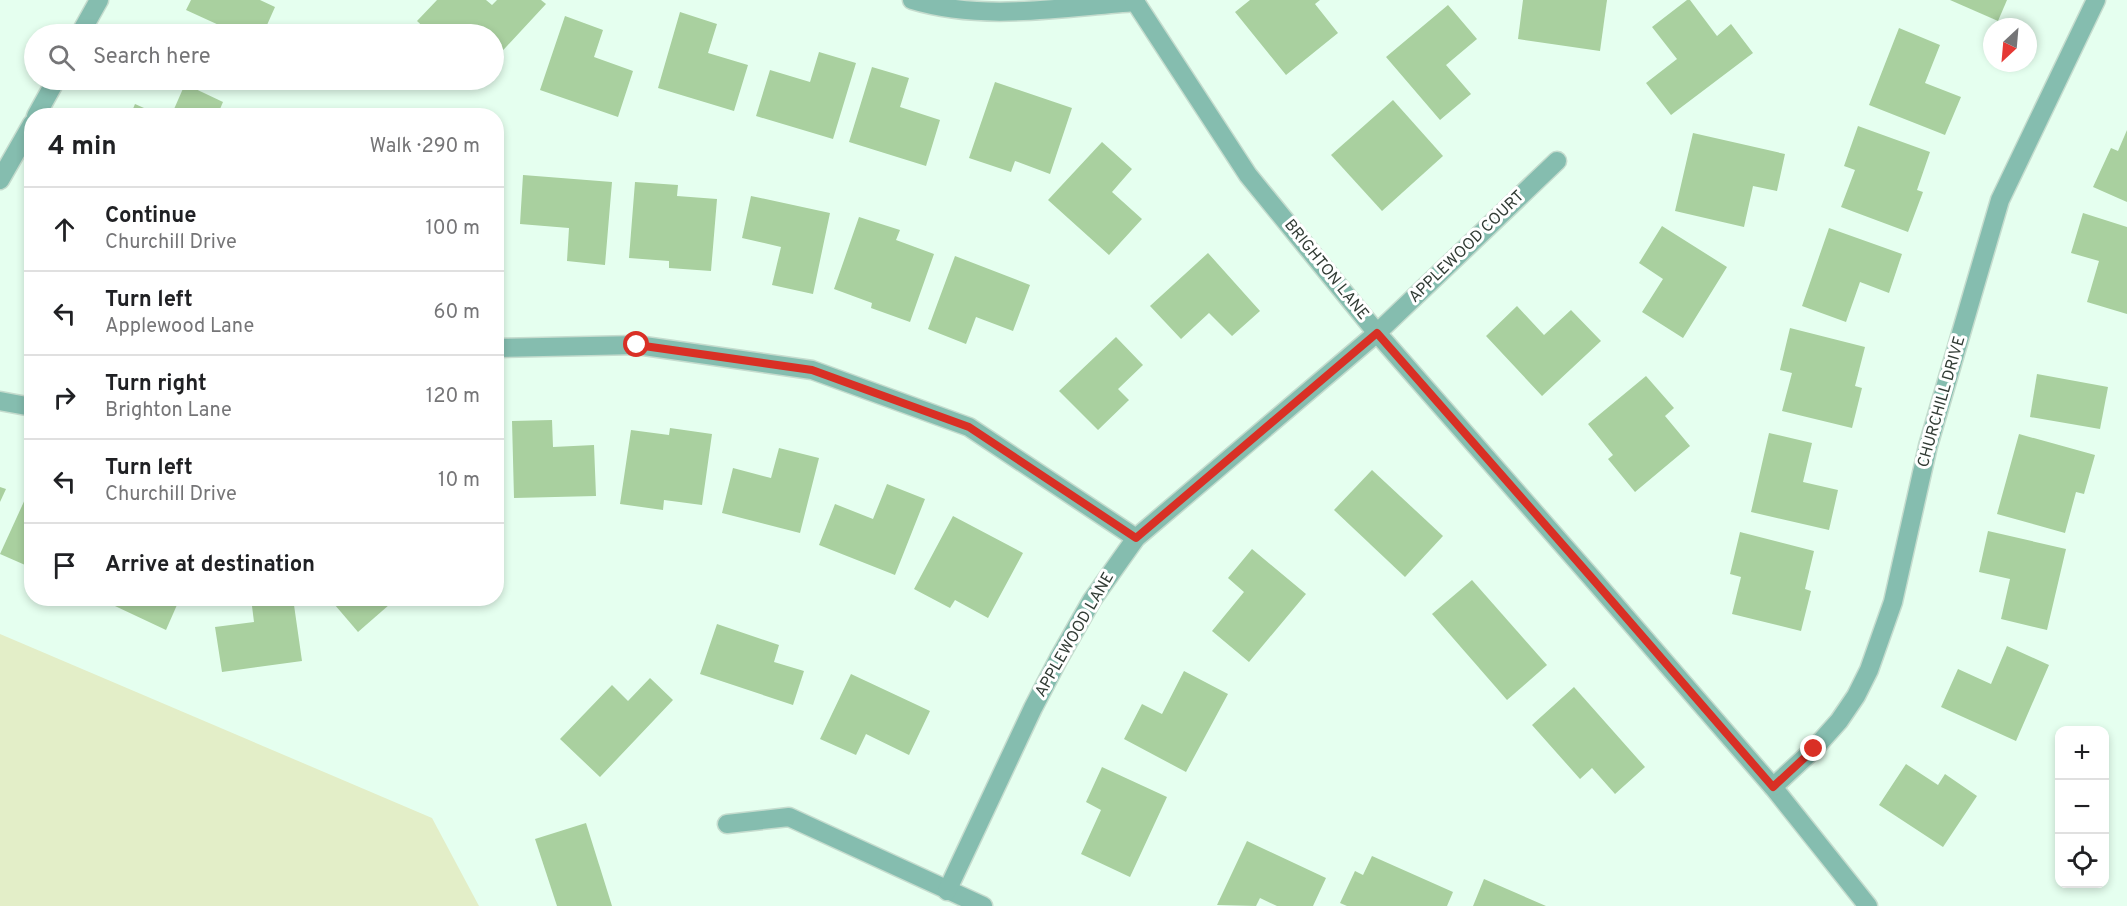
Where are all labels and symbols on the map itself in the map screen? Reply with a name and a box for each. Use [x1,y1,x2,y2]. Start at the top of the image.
north arrow [1983,18,2037,72]
street label: APPLEWOOD COURT [1405,187,1529,307]
street label: BRIGHTON LANE [1279,216,1373,324]
route start [623,331,649,357]
street label: CHURCHILL DRIVE [1914,334,1970,470]
street label: APPLEWOOD LANE [1031,569,1119,701]
route end [1800,735,1826,761]

